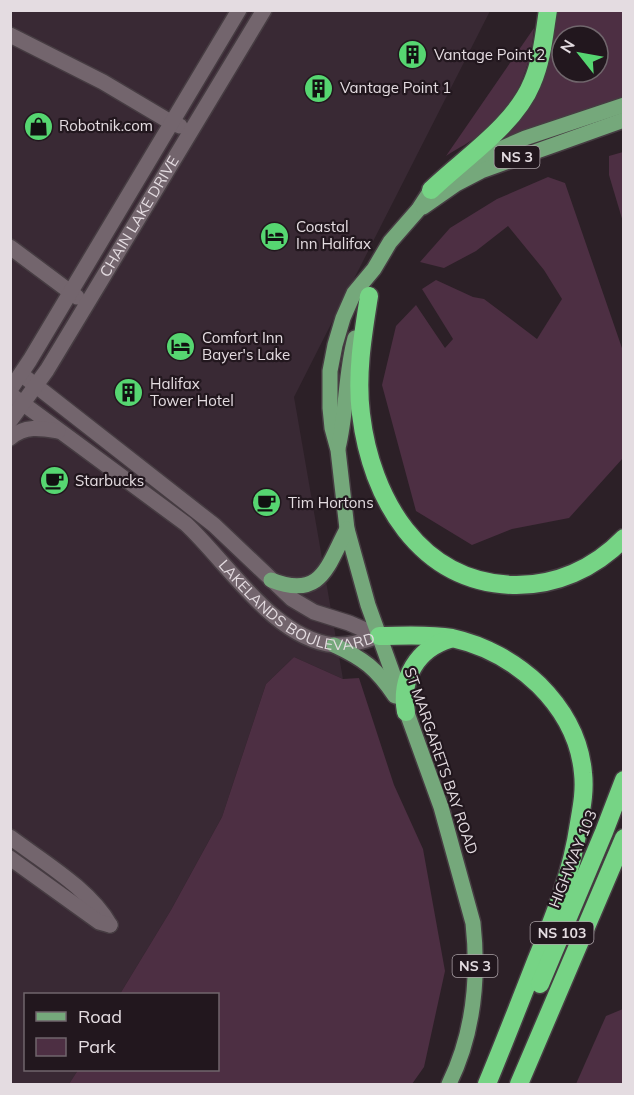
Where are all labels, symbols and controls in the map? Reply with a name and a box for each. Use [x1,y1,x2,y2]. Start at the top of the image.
north arrow [550,24,610,84]
text: N [555,36,579,57]
building icon: Vantage Point 2 [397,39,429,71]
place label: Vantage Point 2 [434,45,545,64]
building icon: Vantage Point 1 [303,72,335,104]
place label: Vantage Point 1 [340,78,451,97]
shop icon: Robotnik.com [22,110,54,142]
place label: Robotnik.com [59,116,153,135]
road number: NS 3 [494,146,540,168]
street label: CHAIN LAKE DRIVE [95,152,183,280]
place label: Coastal Inn Halifax [296,217,371,253]
hotel icon: Coastal Inn Halifax [259,220,291,252]
place label: Comfort Inn Bayer's Lake [202,328,290,364]
hotel icon: Comfort Inn Bayer's Lake [165,331,197,363]
place label: Halifax Tower Hotel [150,374,234,410]
building icon: Halifax Tower Hotel [113,377,145,409]
cafe icon: Starbucks [38,465,70,497]
place label: Starbucks [75,471,144,490]
cafe icon: Tim Hortons [251,487,283,519]
place label: Tim Hortons [288,493,374,512]
street label: LAKELANDS BOULEVARD [215,556,377,654]
street label: ST MARGARETS BAY ROAD [401,665,482,857]
street label: HIGHWAY 103 [544,807,601,910]
road number: NS 103 [530,922,594,944]
road number: NS 3 [452,955,498,977]
legend [24,993,219,1071]
text: Road [78,1005,122,1028]
text: Park [78,1035,117,1058]

